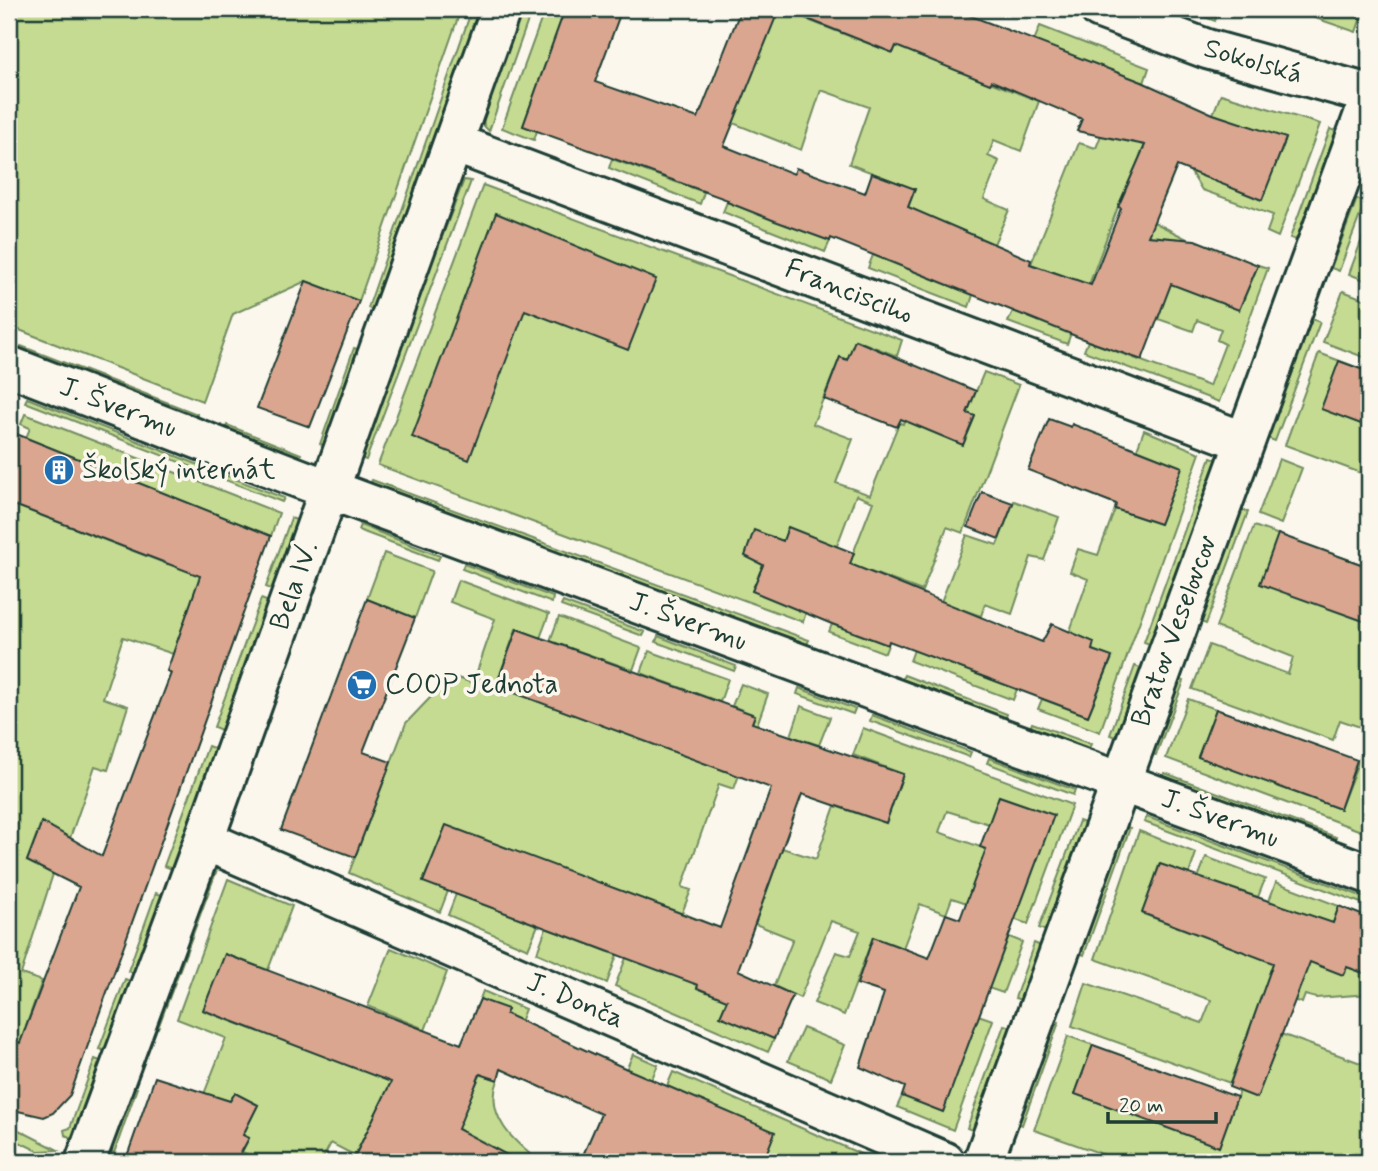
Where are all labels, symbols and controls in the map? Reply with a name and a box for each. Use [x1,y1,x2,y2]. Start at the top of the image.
street label: Sokolská [1199,30,1307,94]
street label: Francisciho [780,251,918,333]
street label: J. Švermu [54,369,182,447]
place label: Školský internát [82,452,276,489]
building icon: Školský internát [42,453,76,487]
street label: Bratov Veselovcov [1123,530,1227,732]
street label: Bela IV. [262,536,328,636]
street label: J. Švermu [624,584,752,660]
place label: COOP Jednota [385,667,558,704]
supermarket icon: COOP Jednota [345,668,379,702]
street label: J. Švermu [1156,781,1284,857]
street label: J. Donča [521,964,629,1038]
scale bar [1108,1080,1217,1124]
text: 20 m [1119,1092,1164,1120]

